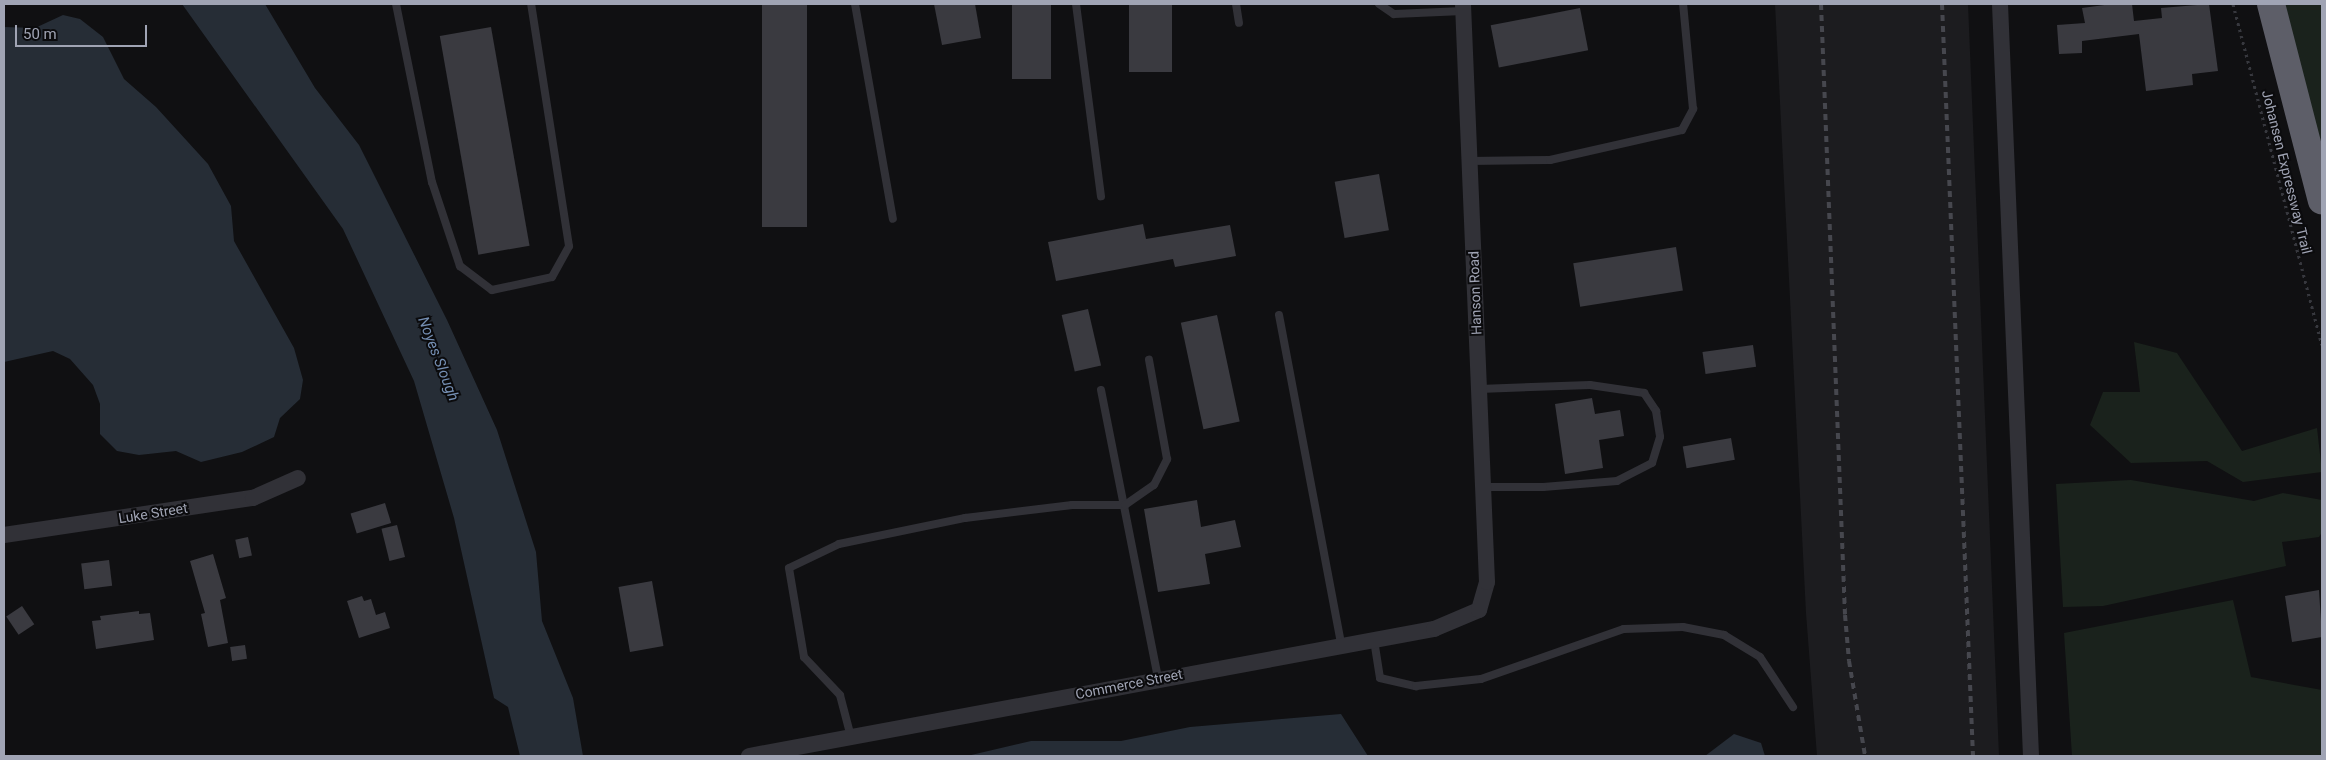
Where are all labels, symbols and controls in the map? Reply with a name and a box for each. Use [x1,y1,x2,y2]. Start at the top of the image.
scale bar [18,15,150,47]
text: 50 m [23,25,57,43]
street label: Johansen Expressway Trail [2258,88,2316,256]
street label: Hanson Road [1465,251,1485,335]
water label: Noyes Slough [414,314,462,404]
street label: Luke Street [117,499,189,527]
street label: Commerce Street [1074,665,1184,703]

